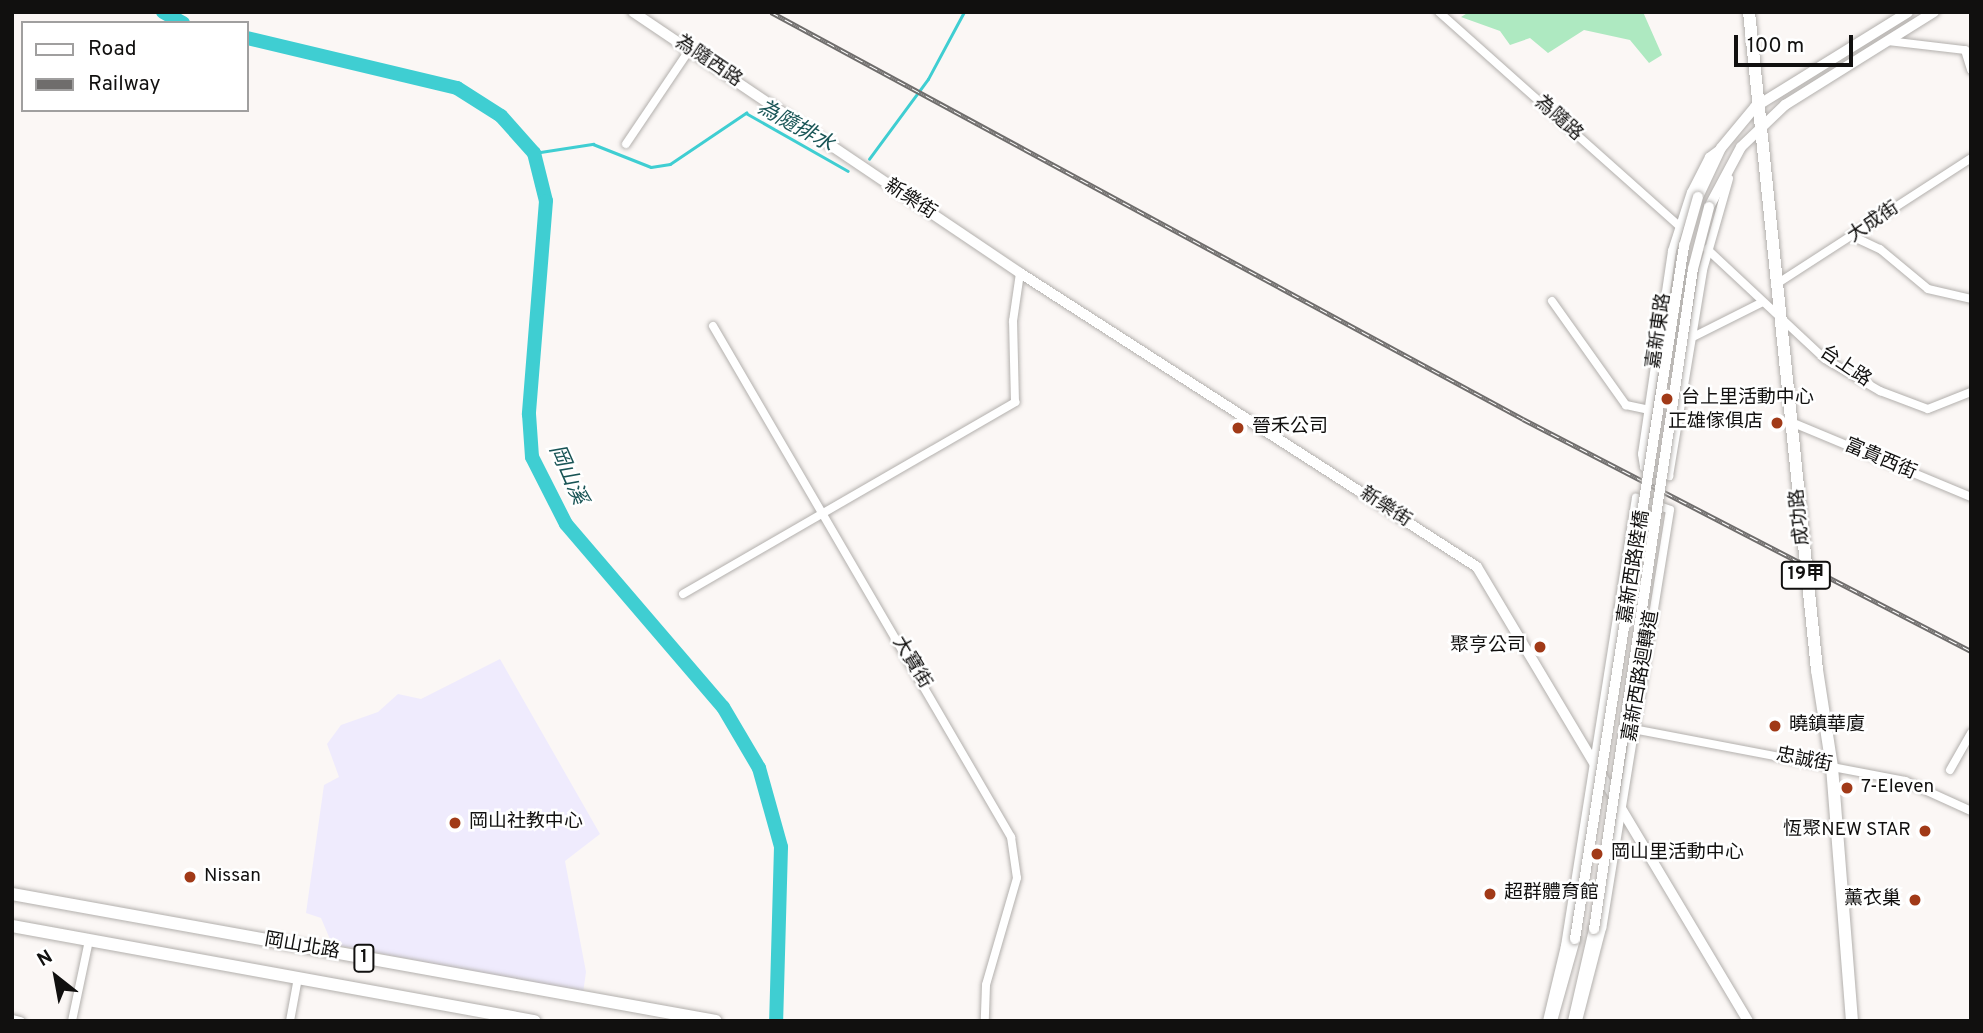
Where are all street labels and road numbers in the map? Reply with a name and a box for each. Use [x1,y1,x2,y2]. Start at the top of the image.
street label: 為隨西路 [670,31,746,93]
street label: 為隨路 [1529,91,1587,147]
street label: 新樂街 [880,175,940,225]
street label: 大成街 [1844,198,1904,248]
street label: 嘉新東路 [1643,292,1677,370]
street label: 台上路 [1815,342,1875,392]
street label: 富貴西街 [1841,435,1919,485]
street label: 新樂街 [1355,483,1415,533]
street label: 成功路 [1787,487,1815,547]
street label: 嘉新西路陸橋 [1615,509,1655,625]
road number: 19甲 [1780,560,1832,590]
street label: 嘉新西路迴轉道 [1619,609,1665,743]
street label: 大寶街 [887,633,935,693]
street label: 忠誠街 [1774,744,1834,778]
street label: 岡山北路 [263,929,341,965]
road number: 1 [352,944,376,973]

